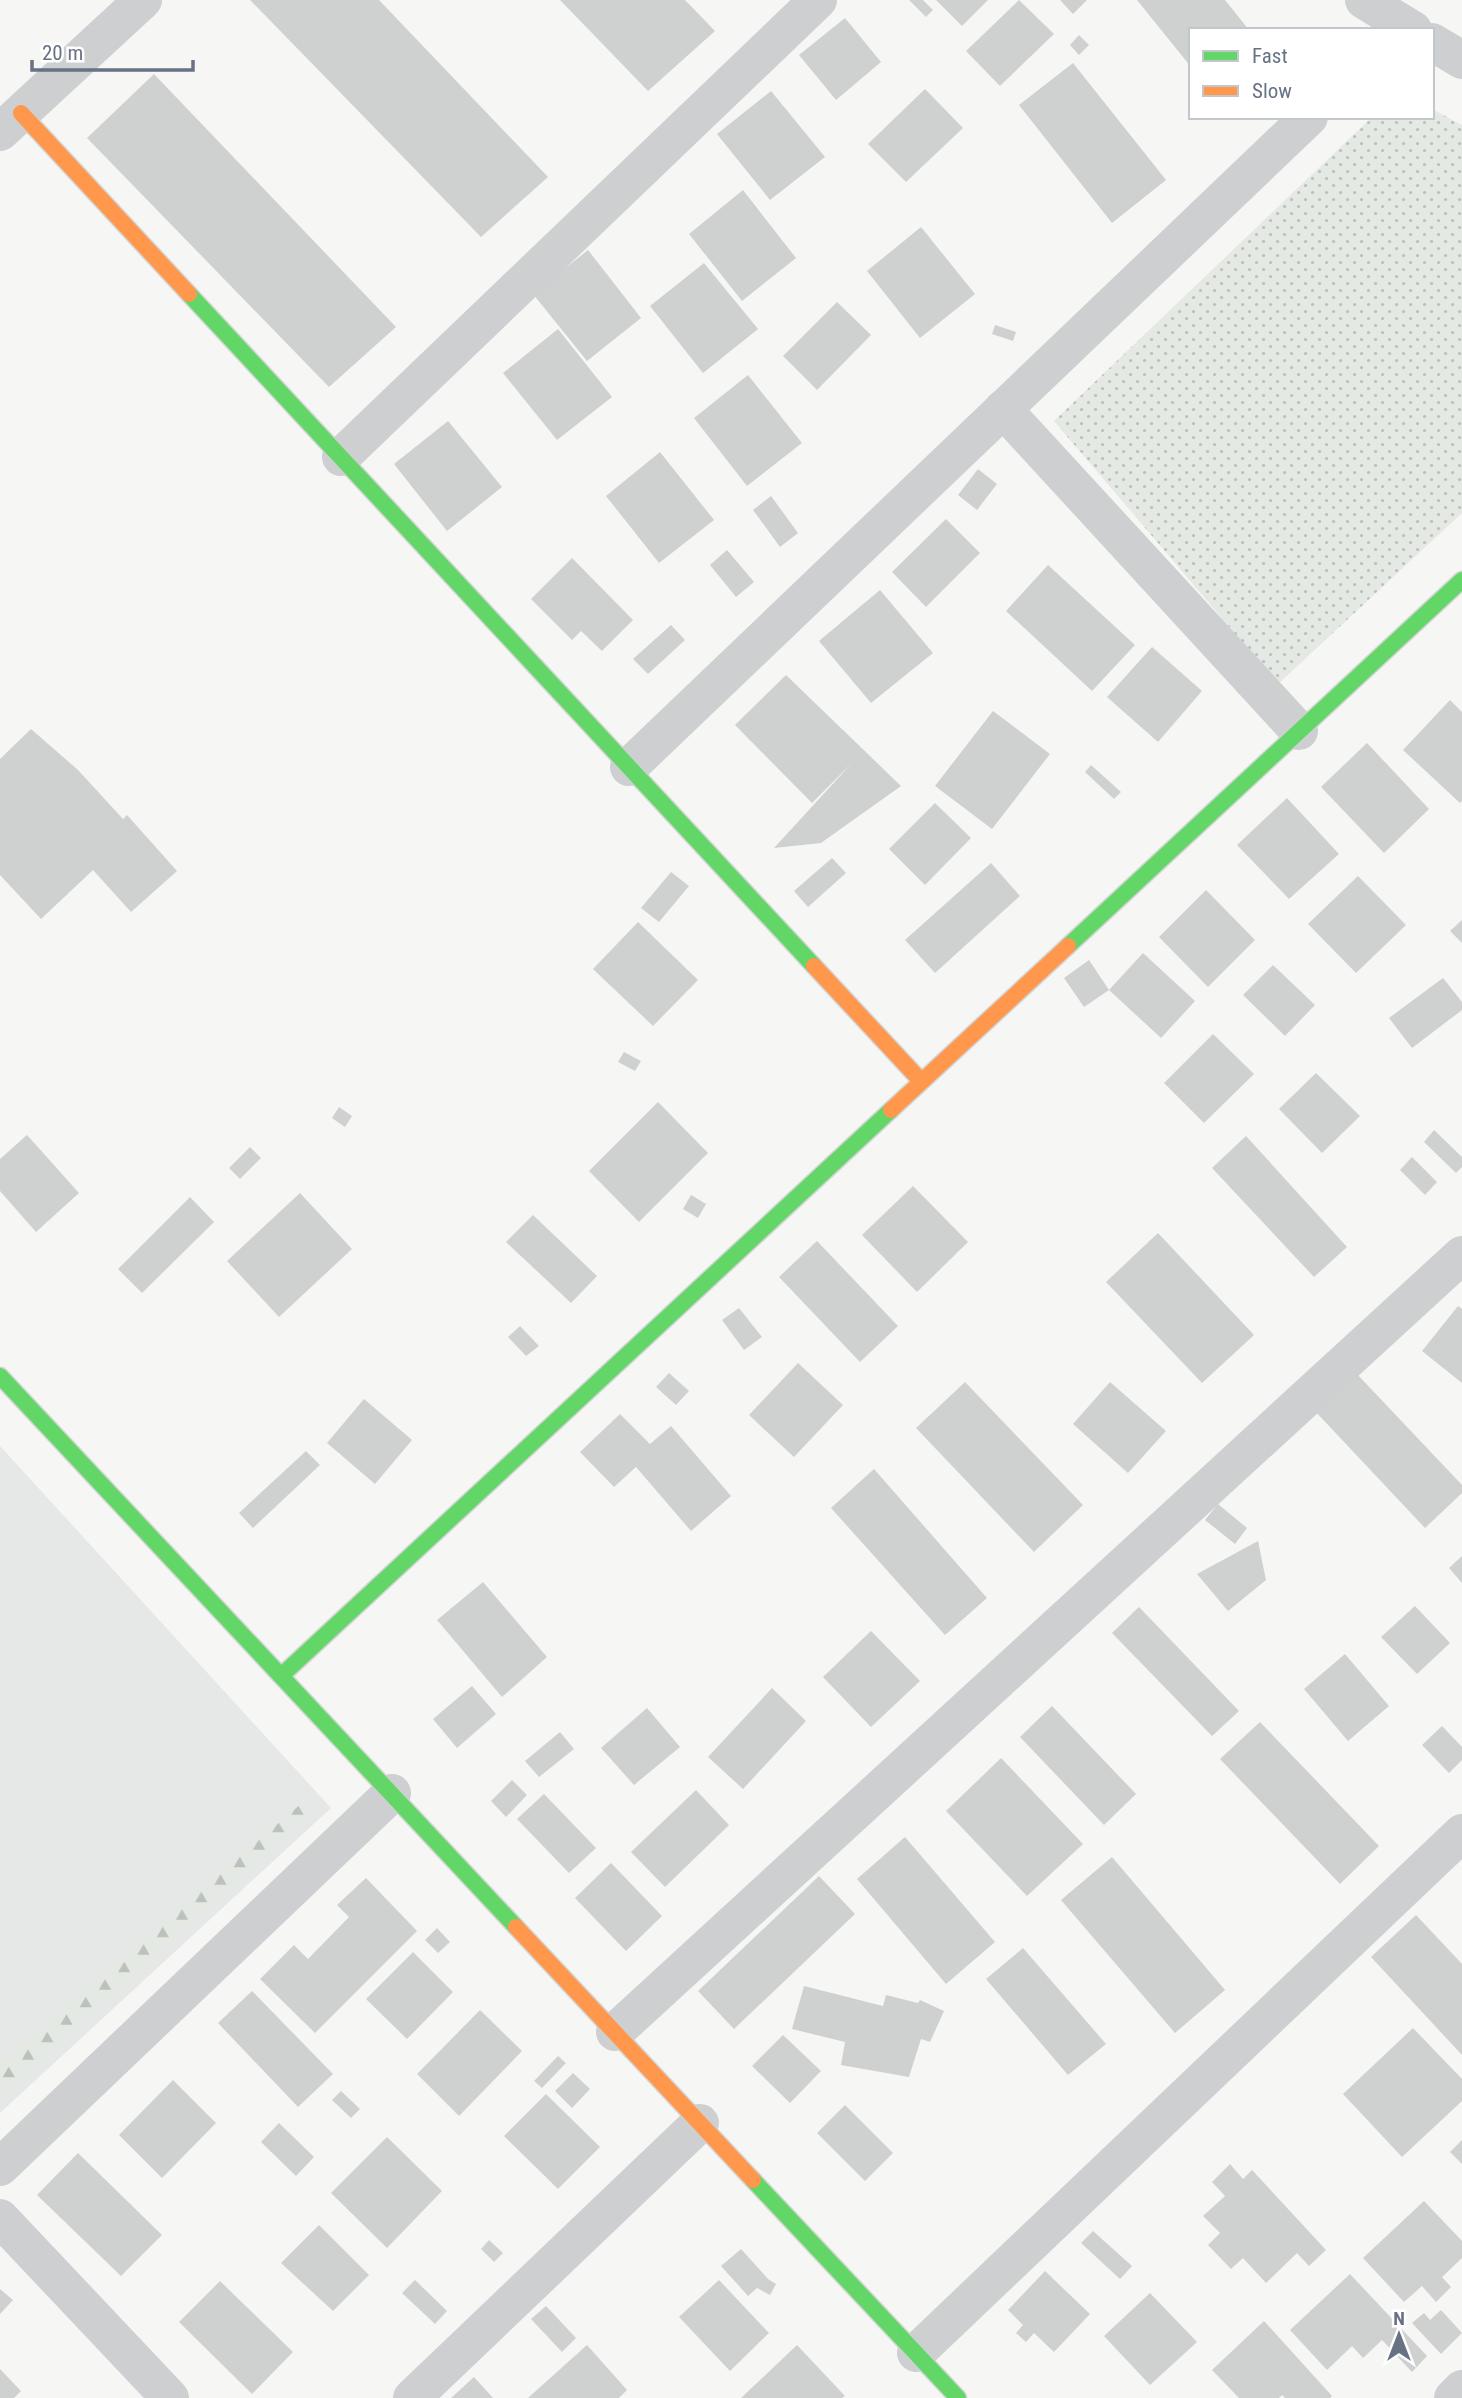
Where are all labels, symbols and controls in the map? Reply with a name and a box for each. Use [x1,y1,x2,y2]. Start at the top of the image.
scale bar [32,28,192,72]
legend [1189,28,1434,119]
text: 20 m [42,41,83,65]
text: Fast [1252,44,1288,68]
text: Slow [1252,79,1292,103]
north arrow [1364,2300,1434,2370]
text: N [1393,2307,1405,2330]

